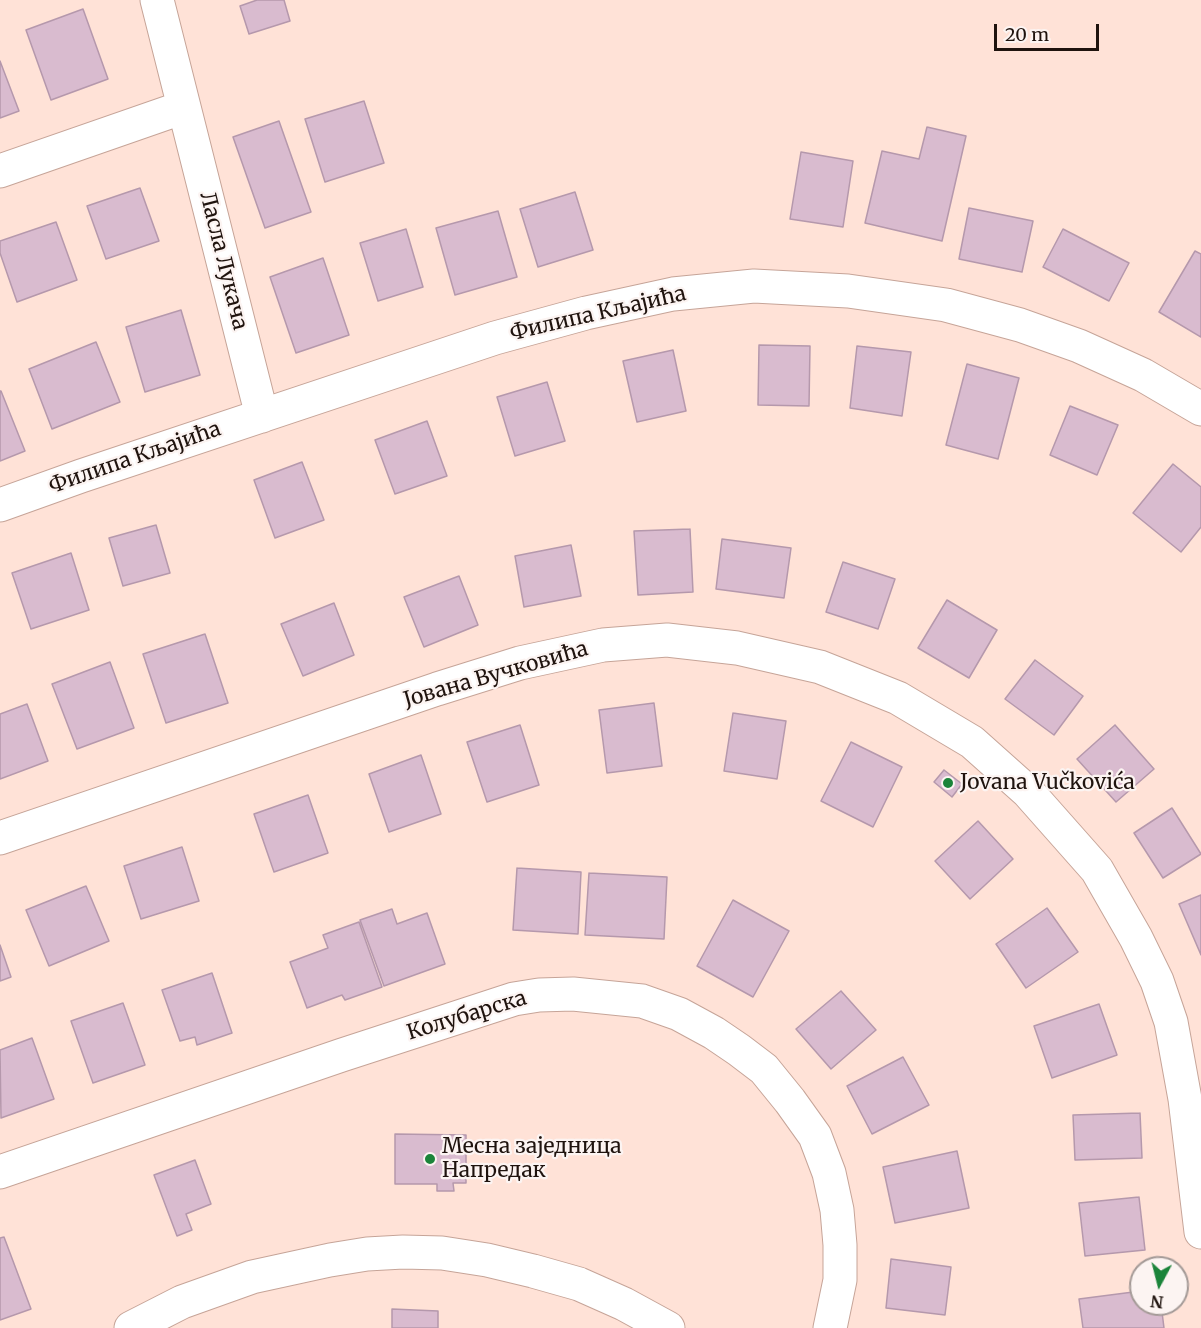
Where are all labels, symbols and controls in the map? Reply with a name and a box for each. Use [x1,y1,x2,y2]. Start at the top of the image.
scale bar [997,12,1102,50]
text: 20 m [1005,23,1049,46]
street label: Ласла Лукача [194,190,252,332]
street label: Филипа Кљајића [507,281,689,347]
street label: Филипа Кљајића [46,417,224,499]
street label: Јована Вучковића [401,637,591,713]
place label: Jovana Vučkovića [960,770,1135,796]
marker: Jovana Vučkovića [941,776,955,790]
street label: Колубарска [404,986,530,1046]
place label: Месна заједница Напредак [442,1134,622,1184]
marker: Месна заједница Напредак [423,1152,437,1166]
north arrow [1129,1256,1189,1316]
text: N [1150,1291,1165,1313]

